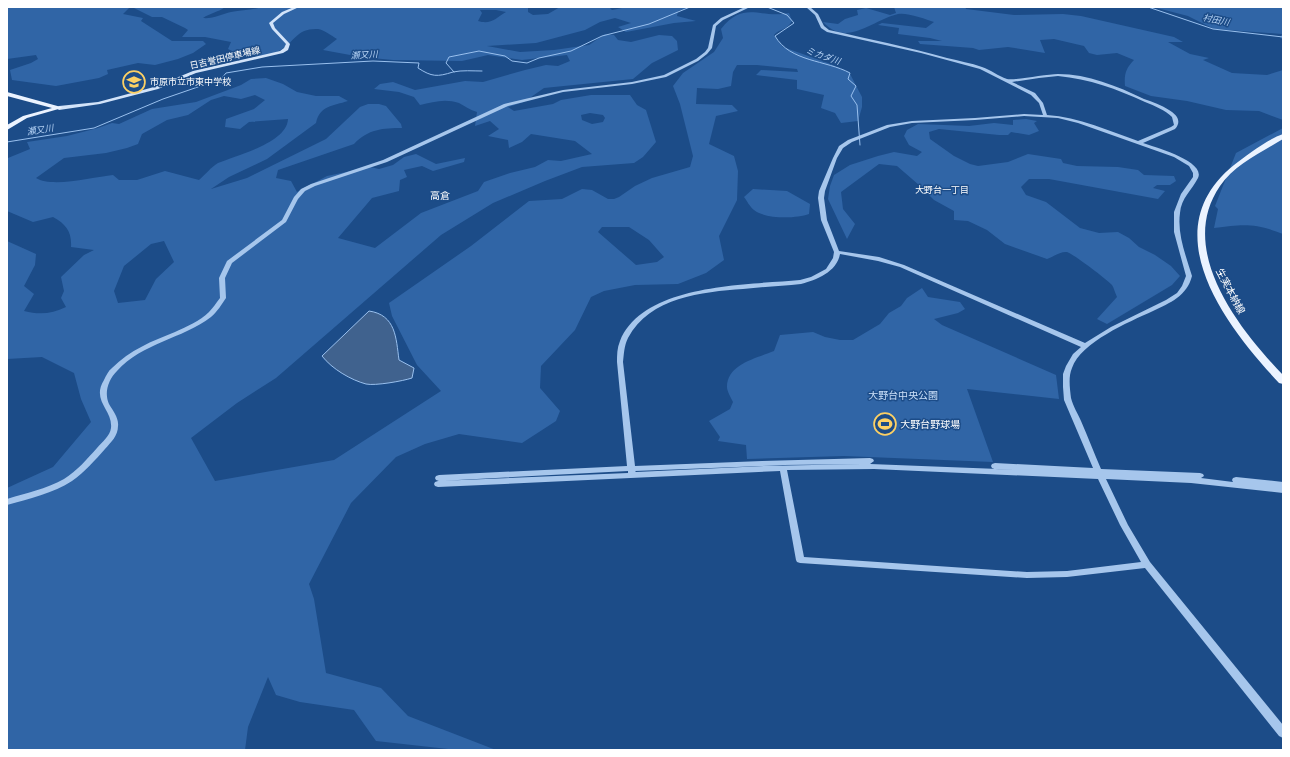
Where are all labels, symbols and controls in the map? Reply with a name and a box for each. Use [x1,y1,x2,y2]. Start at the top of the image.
water label: 村田川 [1202,12,1231,28]
street label: 日吉誉田停車場線 [189,45,262,71]
water label: ミカダ川 [804,45,843,67]
water label: 瀬又川 [350,49,379,61]
school or university icon: 市原市立市東中学校 [121,69,147,95]
place label: 市原市立市東中学校 [150,77,231,87]
water label: 瀬又川 [26,123,55,137]
district label: 大野台一丁目 [915,185,969,195]
district label: 高倉 [430,190,450,201]
street label: 生実本納線 [1214,267,1247,316]
park label: 大野台中央公園 [868,390,938,401]
sports icon: 大野台野球場 [872,411,898,437]
place label: 大野台野球場 [900,419,960,430]

